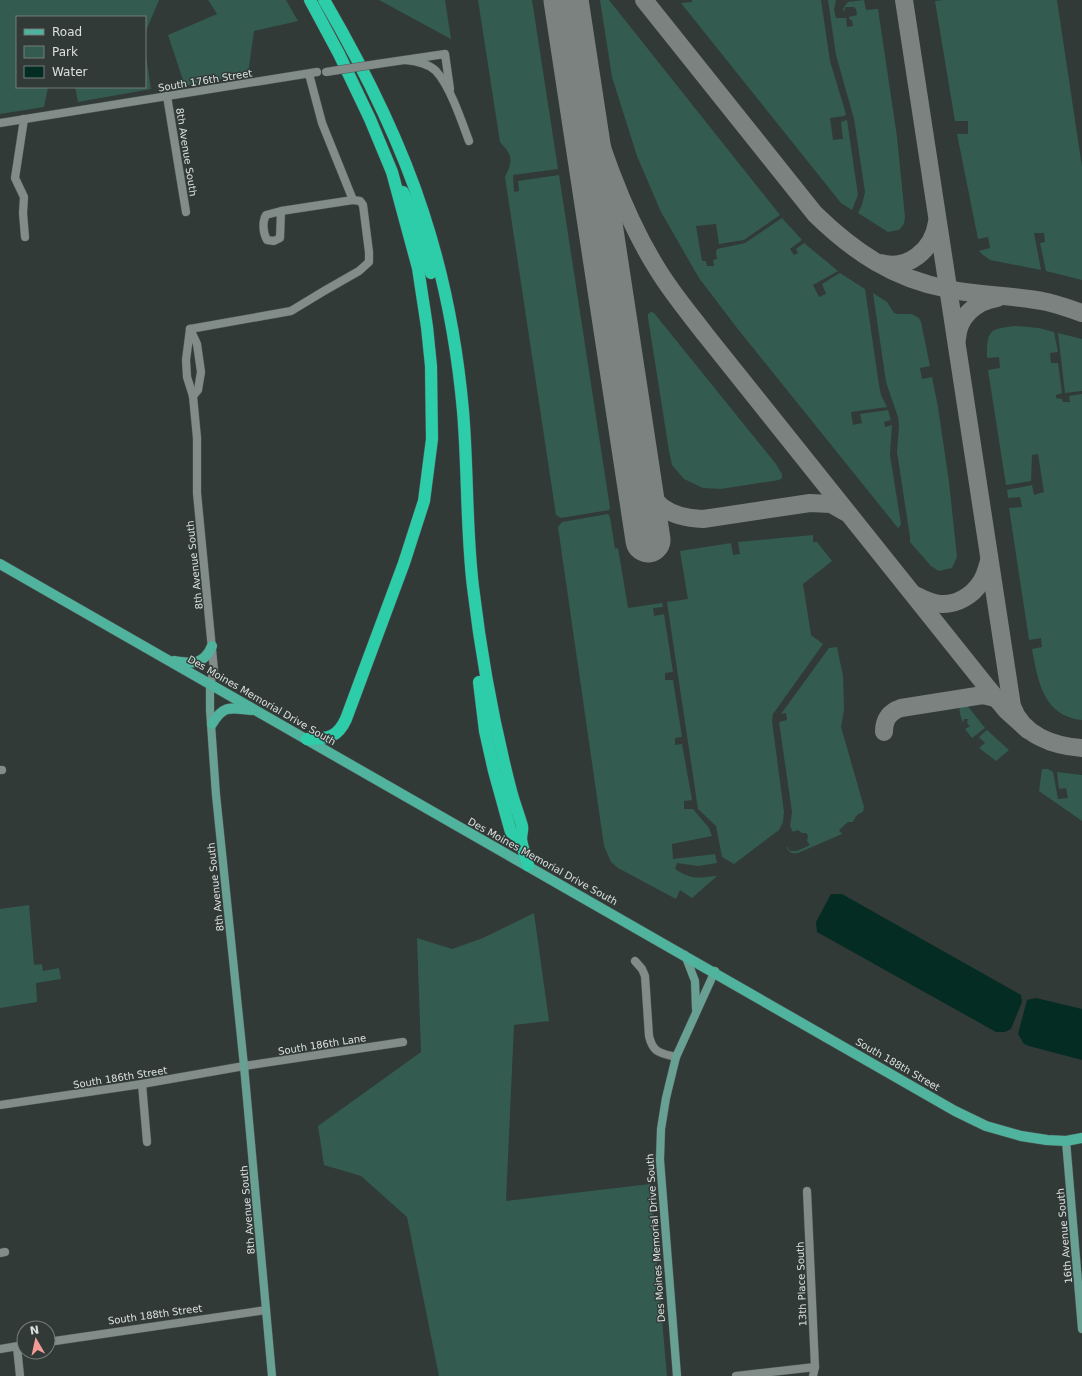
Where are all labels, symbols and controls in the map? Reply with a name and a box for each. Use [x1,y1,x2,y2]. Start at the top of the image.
legend [16,16,146,88]
text: Road [52,25,82,39]
text: Park [52,45,78,59]
text: Water [52,65,88,79]
street label: South 176th Street [157,68,253,93]
street label: 8th Avenue South [174,107,199,197]
street label: 8th Avenue South [184,520,205,610]
street label: Des Moines Memorial Drive South [186,653,338,747]
street label: Des Moines Memorial Drive South [466,816,619,907]
street label: 8th Avenue South [205,842,226,932]
street label: South 186th Lane [277,1032,367,1057]
street label: South 188th Street [854,1036,942,1093]
street label: South 186th Street [72,1065,168,1090]
street label: Des Moines Memorial Drive South [644,1153,667,1323]
street label: 8th Avenue South [238,1165,257,1255]
street label: 16th Avenue South [1055,1188,1074,1284]
street label: 13th Place South [795,1241,808,1327]
street label: South 188th Street [107,1302,203,1327]
north arrow [16,1320,56,1360]
text: N [29,1323,40,1338]

